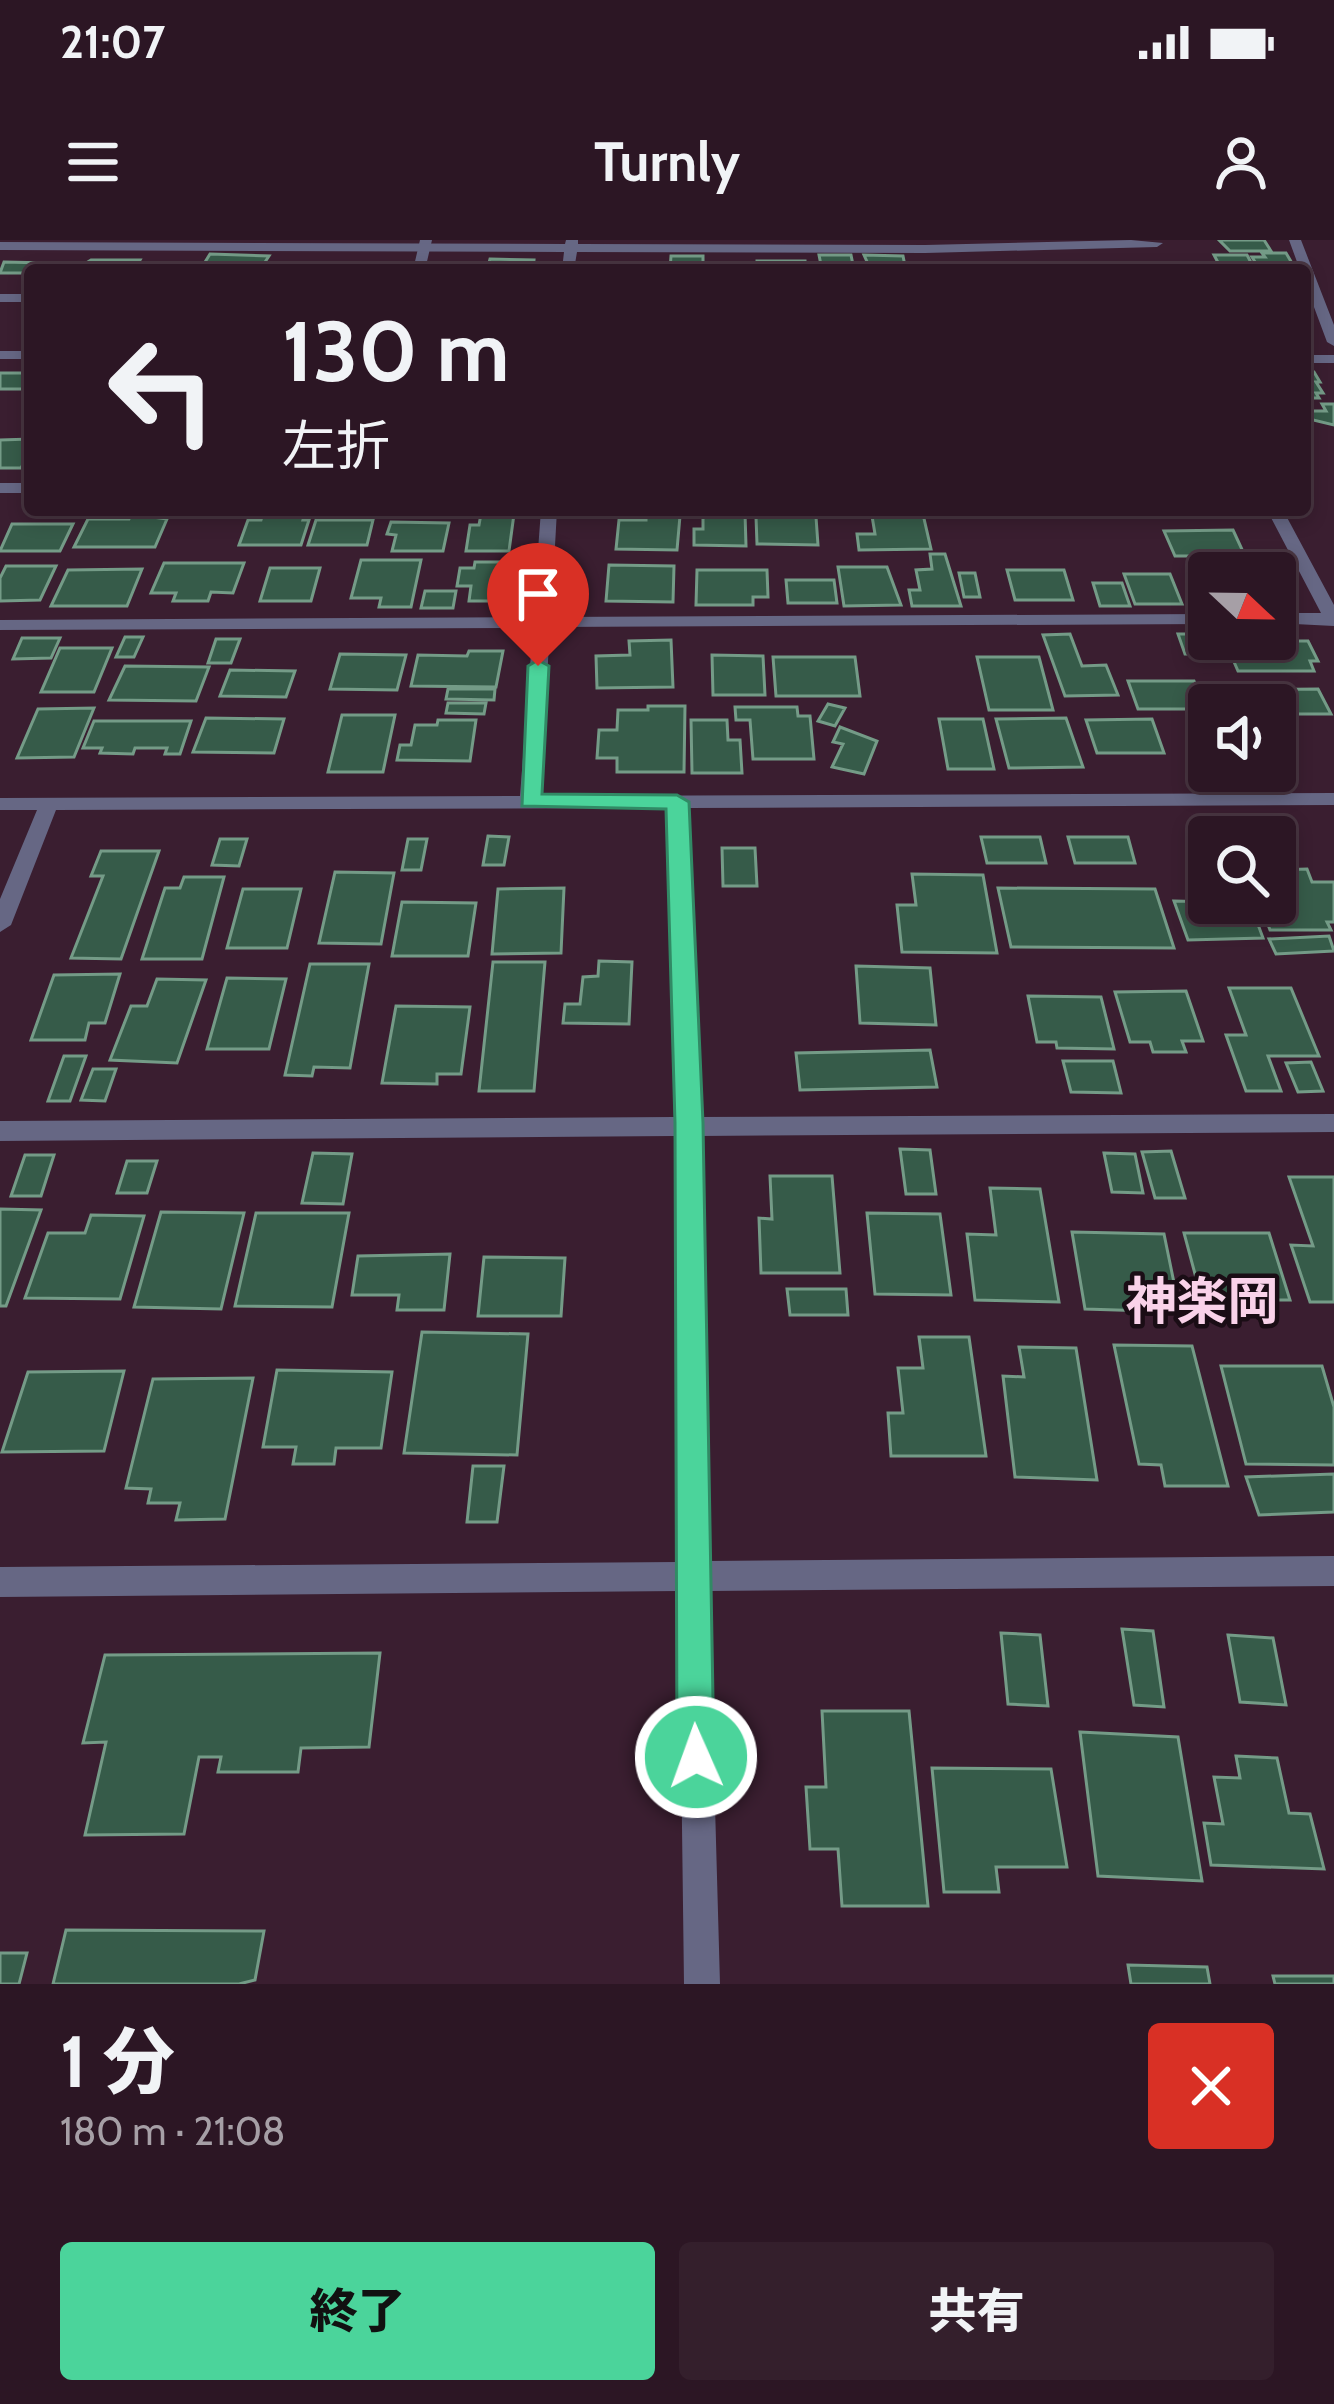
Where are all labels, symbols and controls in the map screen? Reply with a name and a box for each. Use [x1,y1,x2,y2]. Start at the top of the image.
text: 21:07 [60,15,165,69]
icon: menu [60,129,126,195]
text: Turnly [594,129,740,195]
icon: person [1208,129,1274,195]
text: 130 m [282,300,509,402]
icon: left [84,312,240,468]
text: 左折 [282,413,390,479]
pin [487,543,589,666]
north arrow [1188,552,1296,660]
map controls [1188,552,1296,924]
icon: arrive [505,561,571,627]
button: sound [1188,684,1296,792]
button: search [1188,816,1296,924]
district label: 神楽岡 [1125,1270,1279,1332]
position arrow [633,1694,759,1820]
text: 1 分 [60,2018,175,2105]
button: close [1148,2023,1274,2149]
text: 180 m · 21:08 [60,2107,286,2155]
button: 終了 [60,2242,655,2380]
button: 共有 [679,2242,1274,2380]

